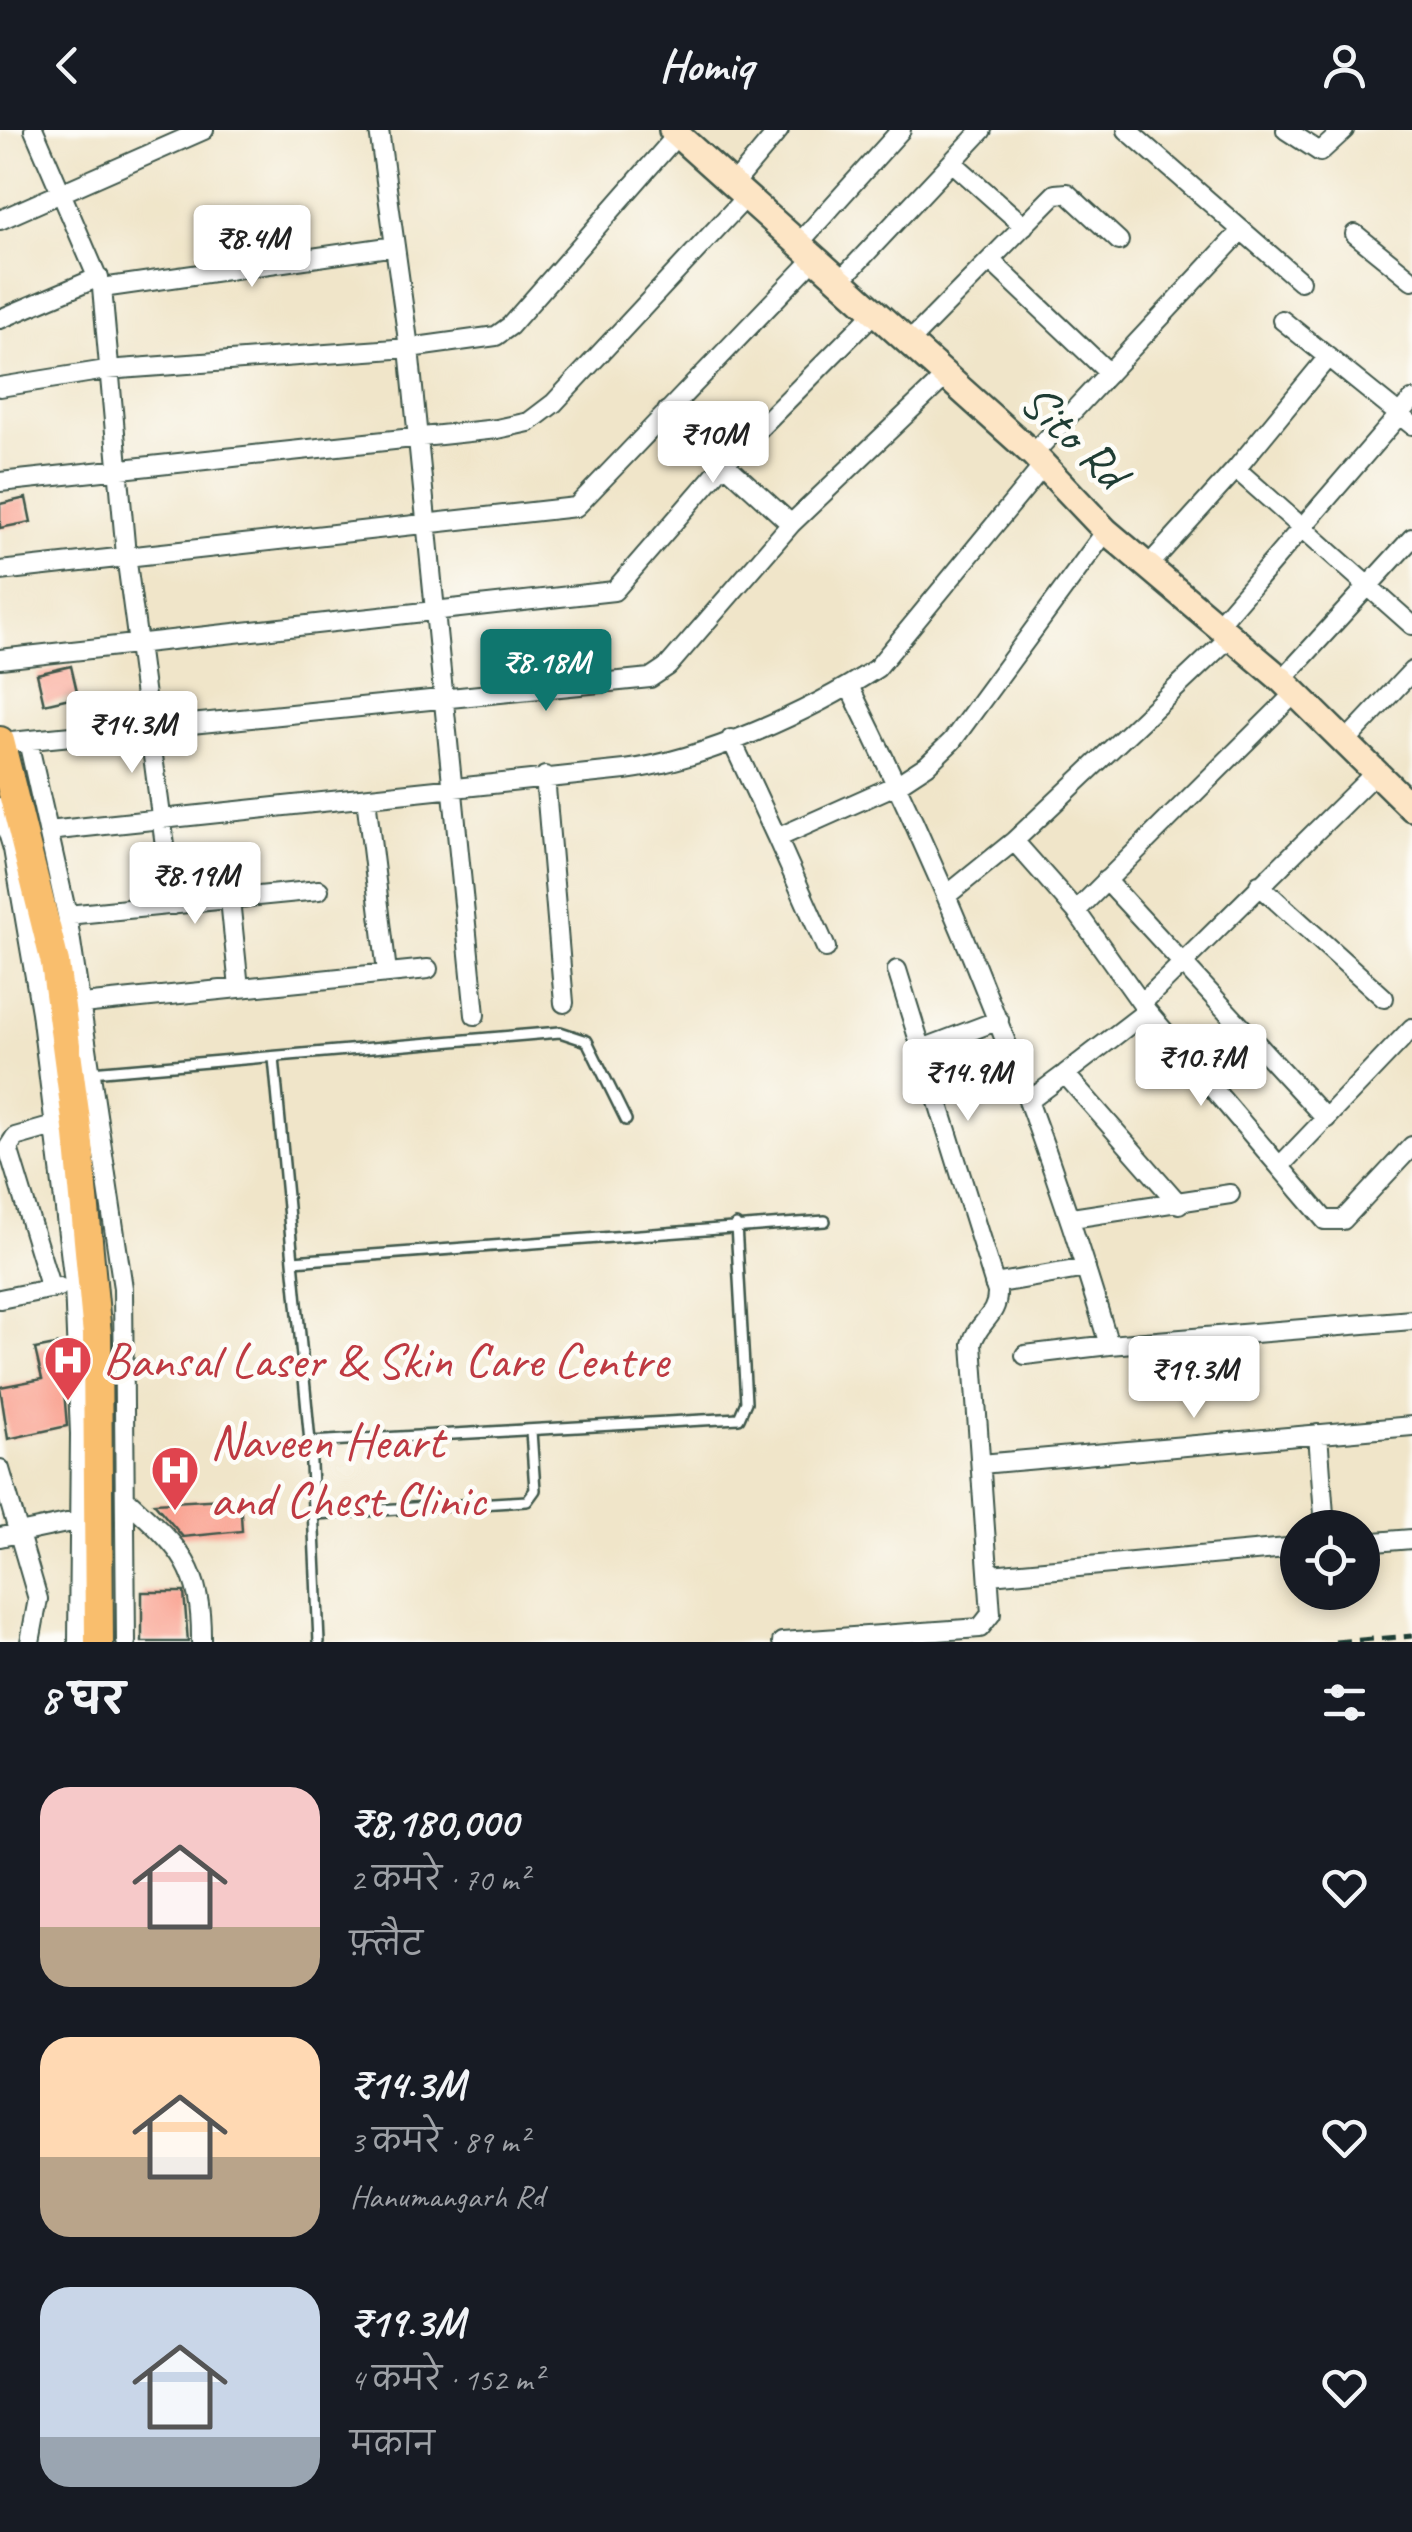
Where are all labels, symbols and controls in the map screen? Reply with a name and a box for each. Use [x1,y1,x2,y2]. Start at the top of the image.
text: Homiq [659,37,753,94]
icon: back [40,38,95,93]
icon: person [1317,38,1372,93]
pin: ₹8.4M [182,205,322,290]
text: ₹8.4M [216,217,288,258]
street label: Sito Rd [1007,370,1146,507]
pin: ₹10M [654,401,772,486]
text: ₹10M [680,413,746,454]
pin: ₹8.18M [465,629,627,714]
text: ₹8.18M [502,641,590,682]
pin: ₹14.3M [51,691,213,776]
text: ₹14.3M [88,703,176,744]
pin: ₹8.19M [114,842,276,927]
text: ₹8.19M [152,854,238,895]
pin: ₹10.7M [1120,1024,1282,1109]
text: ₹10.7M [1157,1036,1245,1077]
pin: ₹14.9M [887,1039,1049,1124]
text: ₹14.9M [925,1051,1011,1092]
place label: Bansal Laser & Skin Care Centre [103,1329,671,1392]
hospital icon: Bansal Laser & Skin Care Centre [42,1334,94,1402]
pin: ₹19.3M [1113,1336,1275,1421]
text: ₹19.3M [1151,1348,1237,1389]
place label: Naveen Heart and Chest Clinic [210,1410,488,1531]
hospital icon: Naveen Heart and Chest Clinic [149,1444,201,1512]
map controls [1280,1510,1380,1610]
button: locate [1280,1510,1380,1610]
text: 8 घर [40,1673,125,1726]
icon: filters [1317,1675,1372,1730]
text: ₹8,180,000 [350,1796,518,1849]
icon: home [120,1827,240,1947]
text: 2 कमरे · 70 m² [350,1859,528,1900]
icon: heart [1317,1860,1372,1915]
text: फ़्लैट [350,1924,423,1965]
text: ₹14.3M [350,2058,465,2111]
icon: home [120,2077,240,2197]
icon: heart [1317,2110,1372,2165]
text: 3 कमरे · 89 m² [350,2121,528,2162]
text: Hanumangarh Rd [350,2176,544,2217]
text: ₹19.3M [350,2296,464,2349]
icon: home [120,2327,240,2447]
text: 4 कमरे · 152 m² [350,2359,543,2400]
icon: heart [1317,2360,1372,2415]
text: मकान [350,2424,435,2465]

